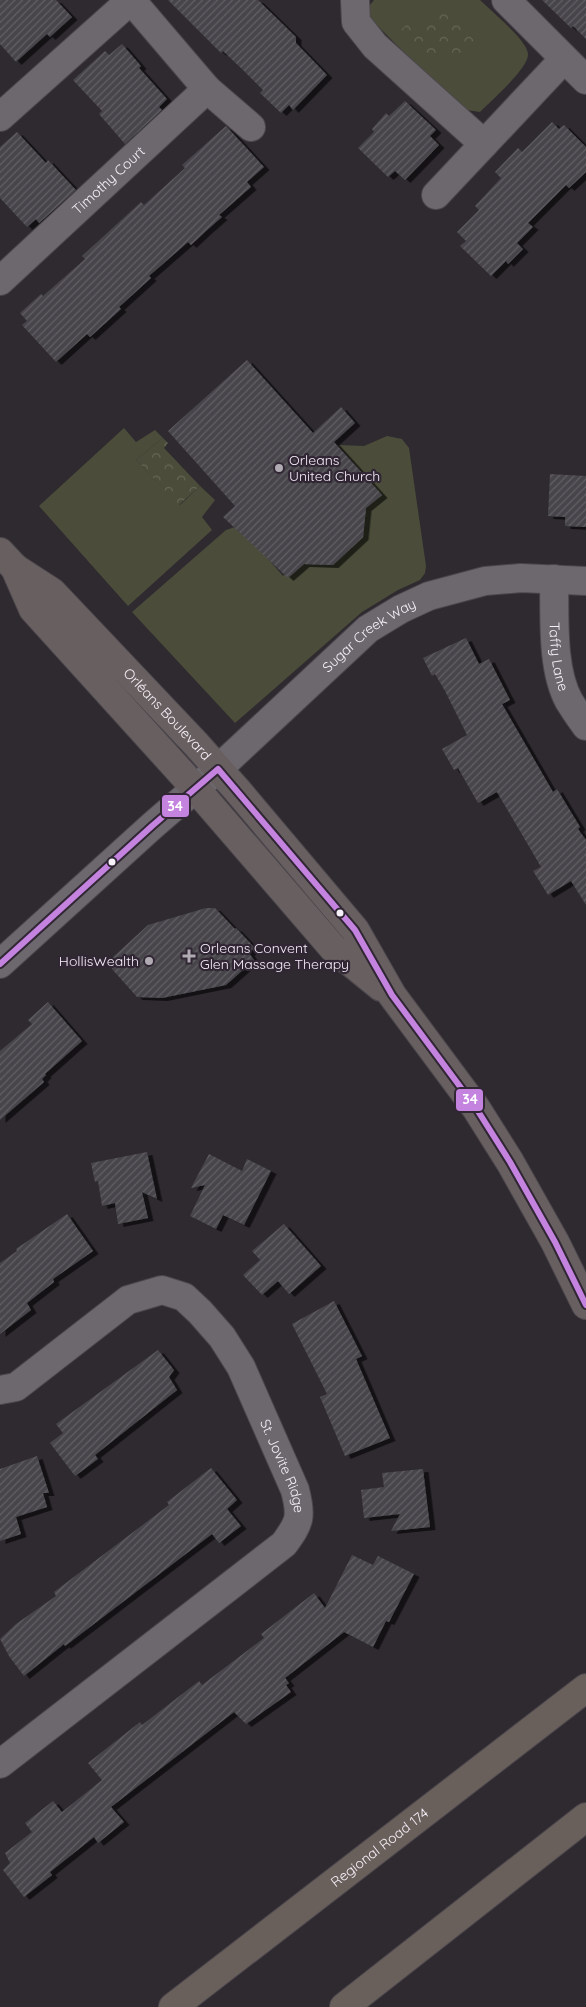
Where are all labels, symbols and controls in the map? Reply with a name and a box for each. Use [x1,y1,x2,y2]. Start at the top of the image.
street label: Timothy Court [68,142,149,219]
place label: Orleans United Church [289,451,380,485]
marker: Orleans United Church [273,462,285,474]
street label: Sugar Creek Way [318,594,419,676]
street label: Taffy Lane [545,622,573,694]
street label: Orléans Boulevard [120,664,215,764]
line badge: 34 [161,794,190,818]
text: 34 [167,797,183,815]
unlabelled marker [107,857,117,867]
unlabelled marker [335,908,345,918]
place label: Orleans Convent Glen Massage Therapy [200,939,349,973]
marker: Orleans Convent Glen Massage Therapy [182,949,196,963]
place label: HollisWealth [59,952,139,970]
marker: HollisWealth [143,955,155,967]
line badge: 34 [455,1088,484,1112]
text: 34 [462,1090,478,1108]
street label: St. Jovite Ridge [256,1416,308,1514]
street label: Regional Road 174 [327,1804,432,1891]

